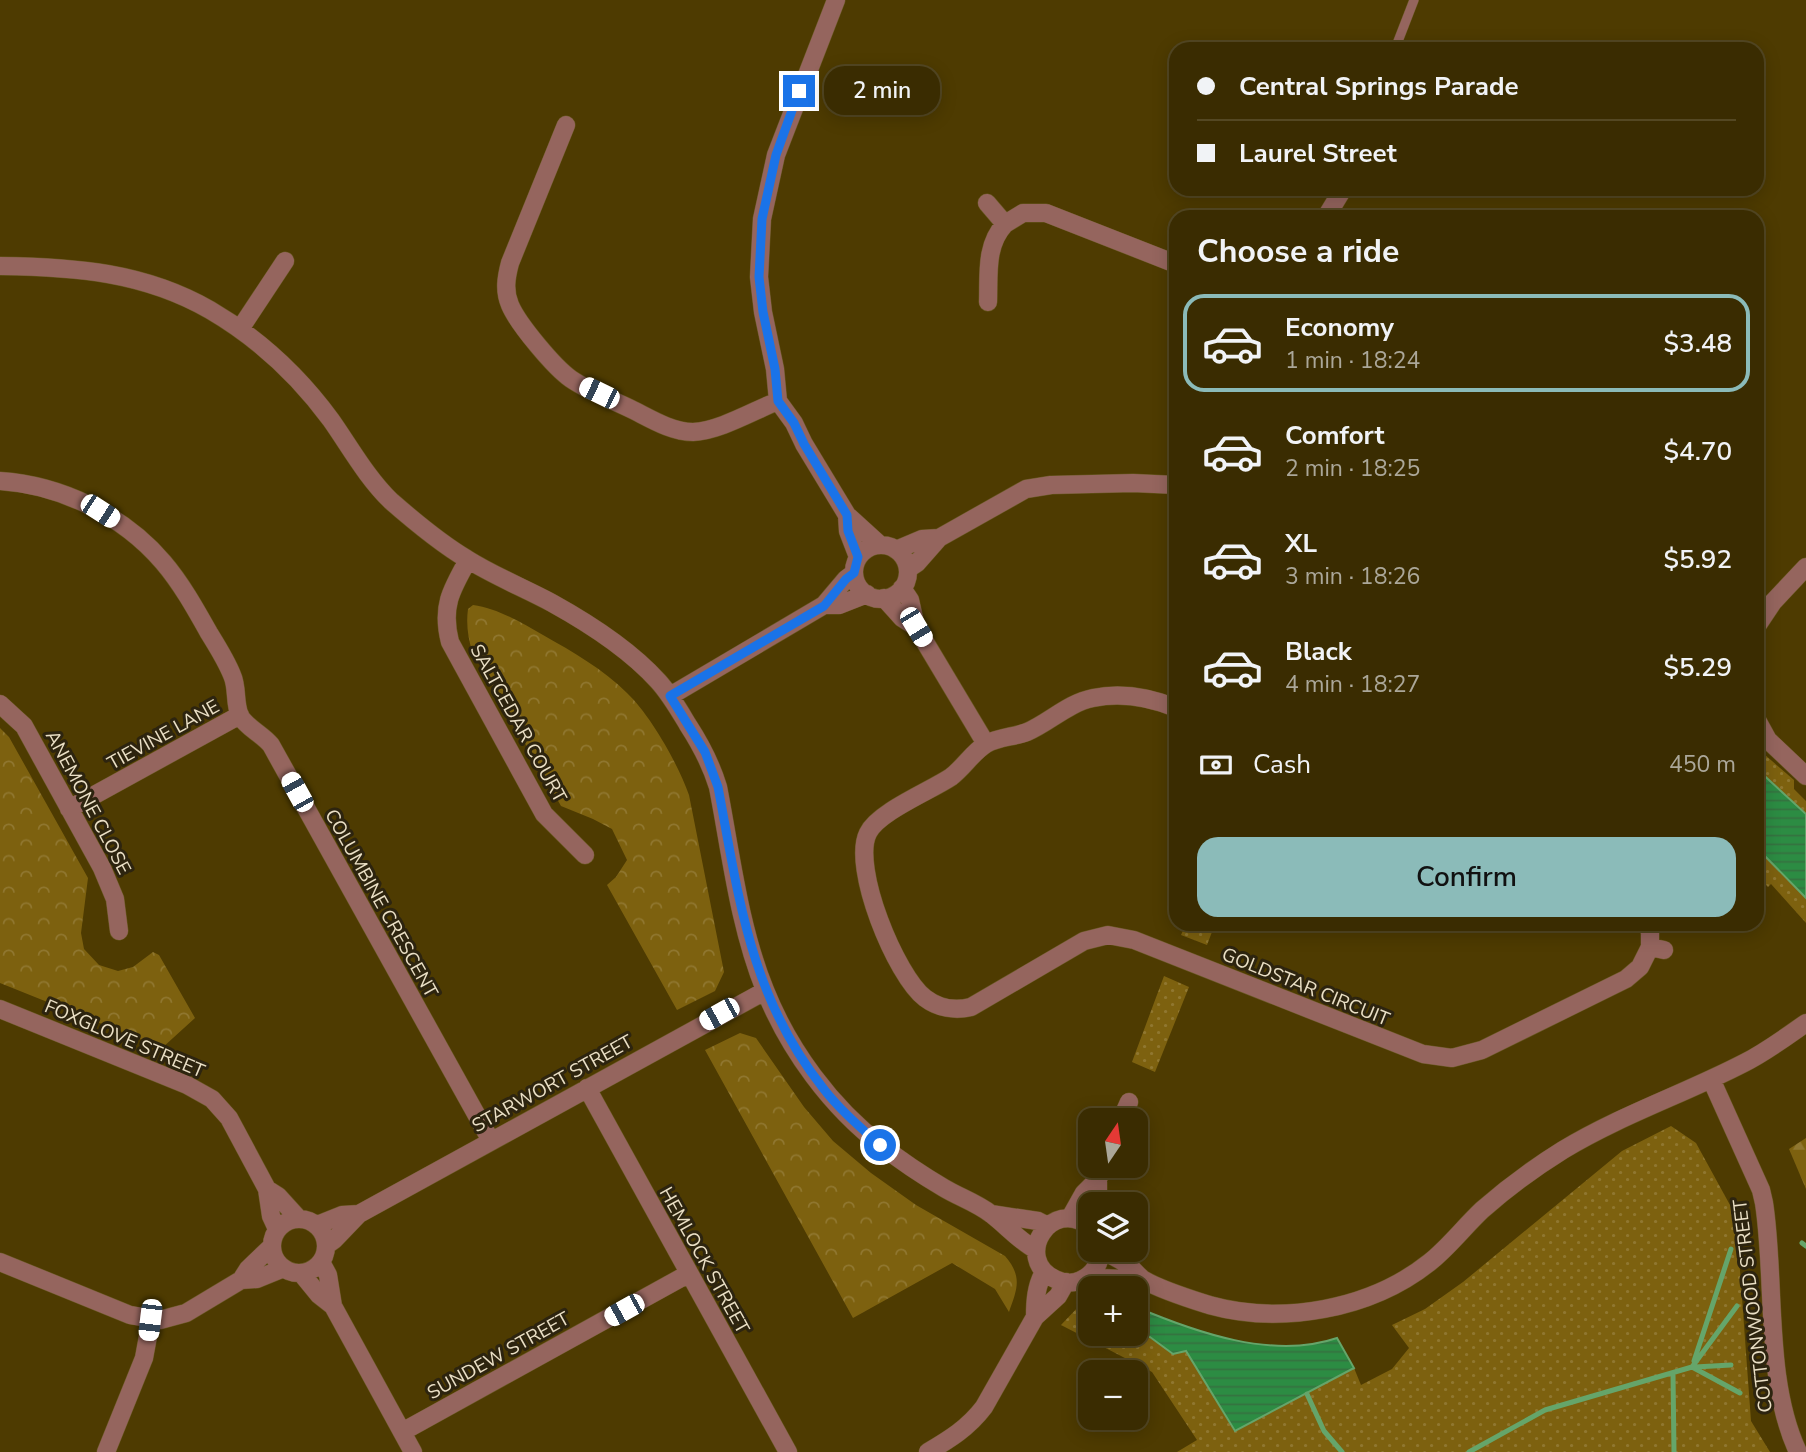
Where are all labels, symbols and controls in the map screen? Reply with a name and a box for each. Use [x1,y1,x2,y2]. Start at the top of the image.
callout: 2 min [824,66,939,116]
text: Central Springs Parade [1239,69,1519,104]
route end [783,75,815,107]
text: 2 min [853,75,911,106]
text: Laurel Street [1239,136,1397,171]
text: Choose a ride [1197,230,1399,273]
text: Economy [1285,310,1394,345]
icon: car [1201,312,1264,375]
text: $3.48 [1663,326,1732,361]
text: 1 min · 18:24 [1285,345,1420,376]
car [576,374,623,412]
text: Comfort [1285,418,1385,453]
icon: car [1201,420,1264,483]
text: $4.70 [1663,434,1732,469]
text: 2 min · 18:25 [1285,453,1420,484]
car [77,491,124,531]
text: XL [1285,526,1317,561]
icon: car [1201,528,1264,591]
text: $5.92 [1663,542,1732,577]
text: 3 min · 18:26 [1285,561,1420,592]
car [897,604,936,650]
text: Black [1285,634,1352,669]
icon: car [1201,636,1264,699]
street label: SALTCEDAR COURT [464,639,573,808]
text: $5.29 [1663,650,1732,685]
text: 4 min · 18:27 [1285,669,1420,700]
street label: TIEVINE LANE [103,693,224,776]
street label: ANEMONE CLOSE [39,726,137,879]
icon: cash [1197,746,1235,784]
text: Cash [1253,747,1311,782]
text: 450 m [1669,749,1736,780]
car [278,769,317,815]
street label: COLUMBINE CRESCENT [318,804,444,1003]
button: Confirm [1197,837,1736,917]
street label: GOLDSTAR CIRCUIT [1218,941,1394,1033]
street label: FOXGLOVE STREET [41,993,209,1085]
car [696,995,743,1033]
street label: STARWORT STREET [467,1028,638,1139]
north arrow [1078,1108,1148,1178]
map controls [1078,1108,1148,1430]
route start [864,1129,896,1161]
street label: HEMLOCK STREET [653,1182,756,1339]
button: layers [1078,1192,1148,1262]
street label: COTTONWOOD STREET [1727,1197,1779,1414]
button: + [1078,1276,1148,1346]
car [601,1291,648,1329]
car [138,1298,163,1342]
street label: SUNDEW STREET [423,1306,575,1406]
button: − [1078,1360,1148,1430]

